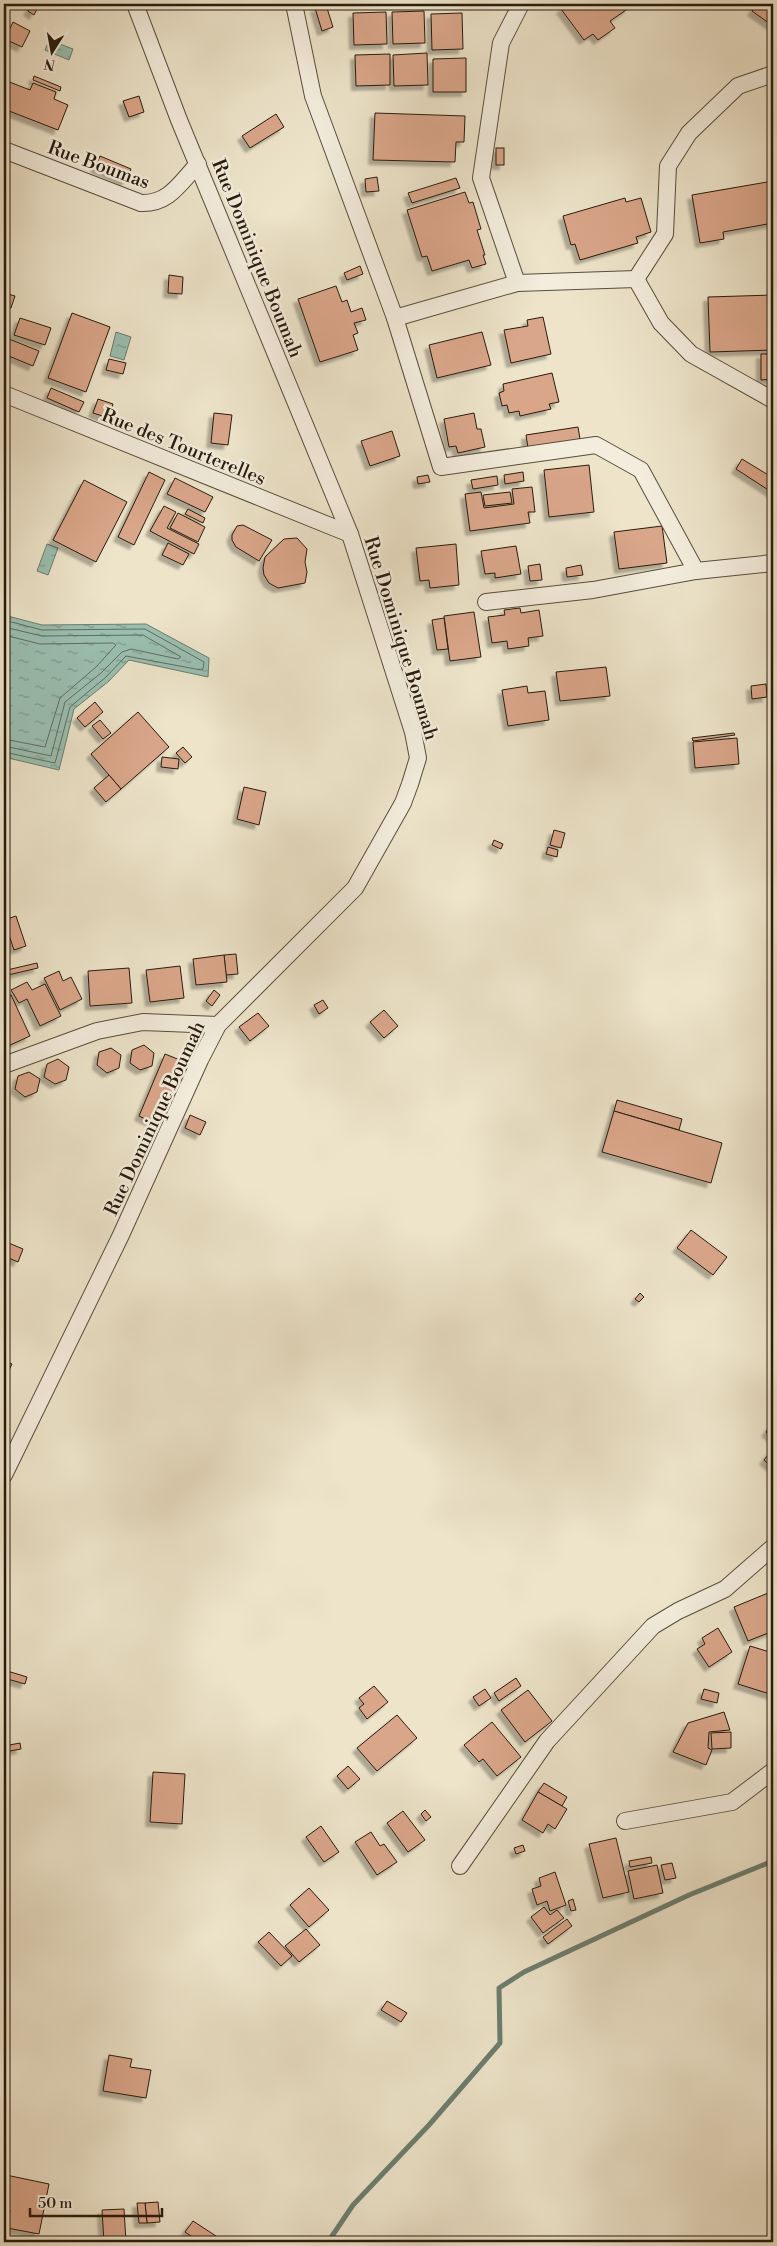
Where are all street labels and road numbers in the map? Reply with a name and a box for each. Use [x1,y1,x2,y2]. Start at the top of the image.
street label: Rue Boumas [44,135,153,195]
street label: Rue Dominique Boumah [206,156,308,361]
street label: Rue des Tourterelles [98,403,269,491]
street label: Rue Dominique Boumah [359,533,444,743]
street label: Rue Dominique Boumah [99,1017,211,1220]

